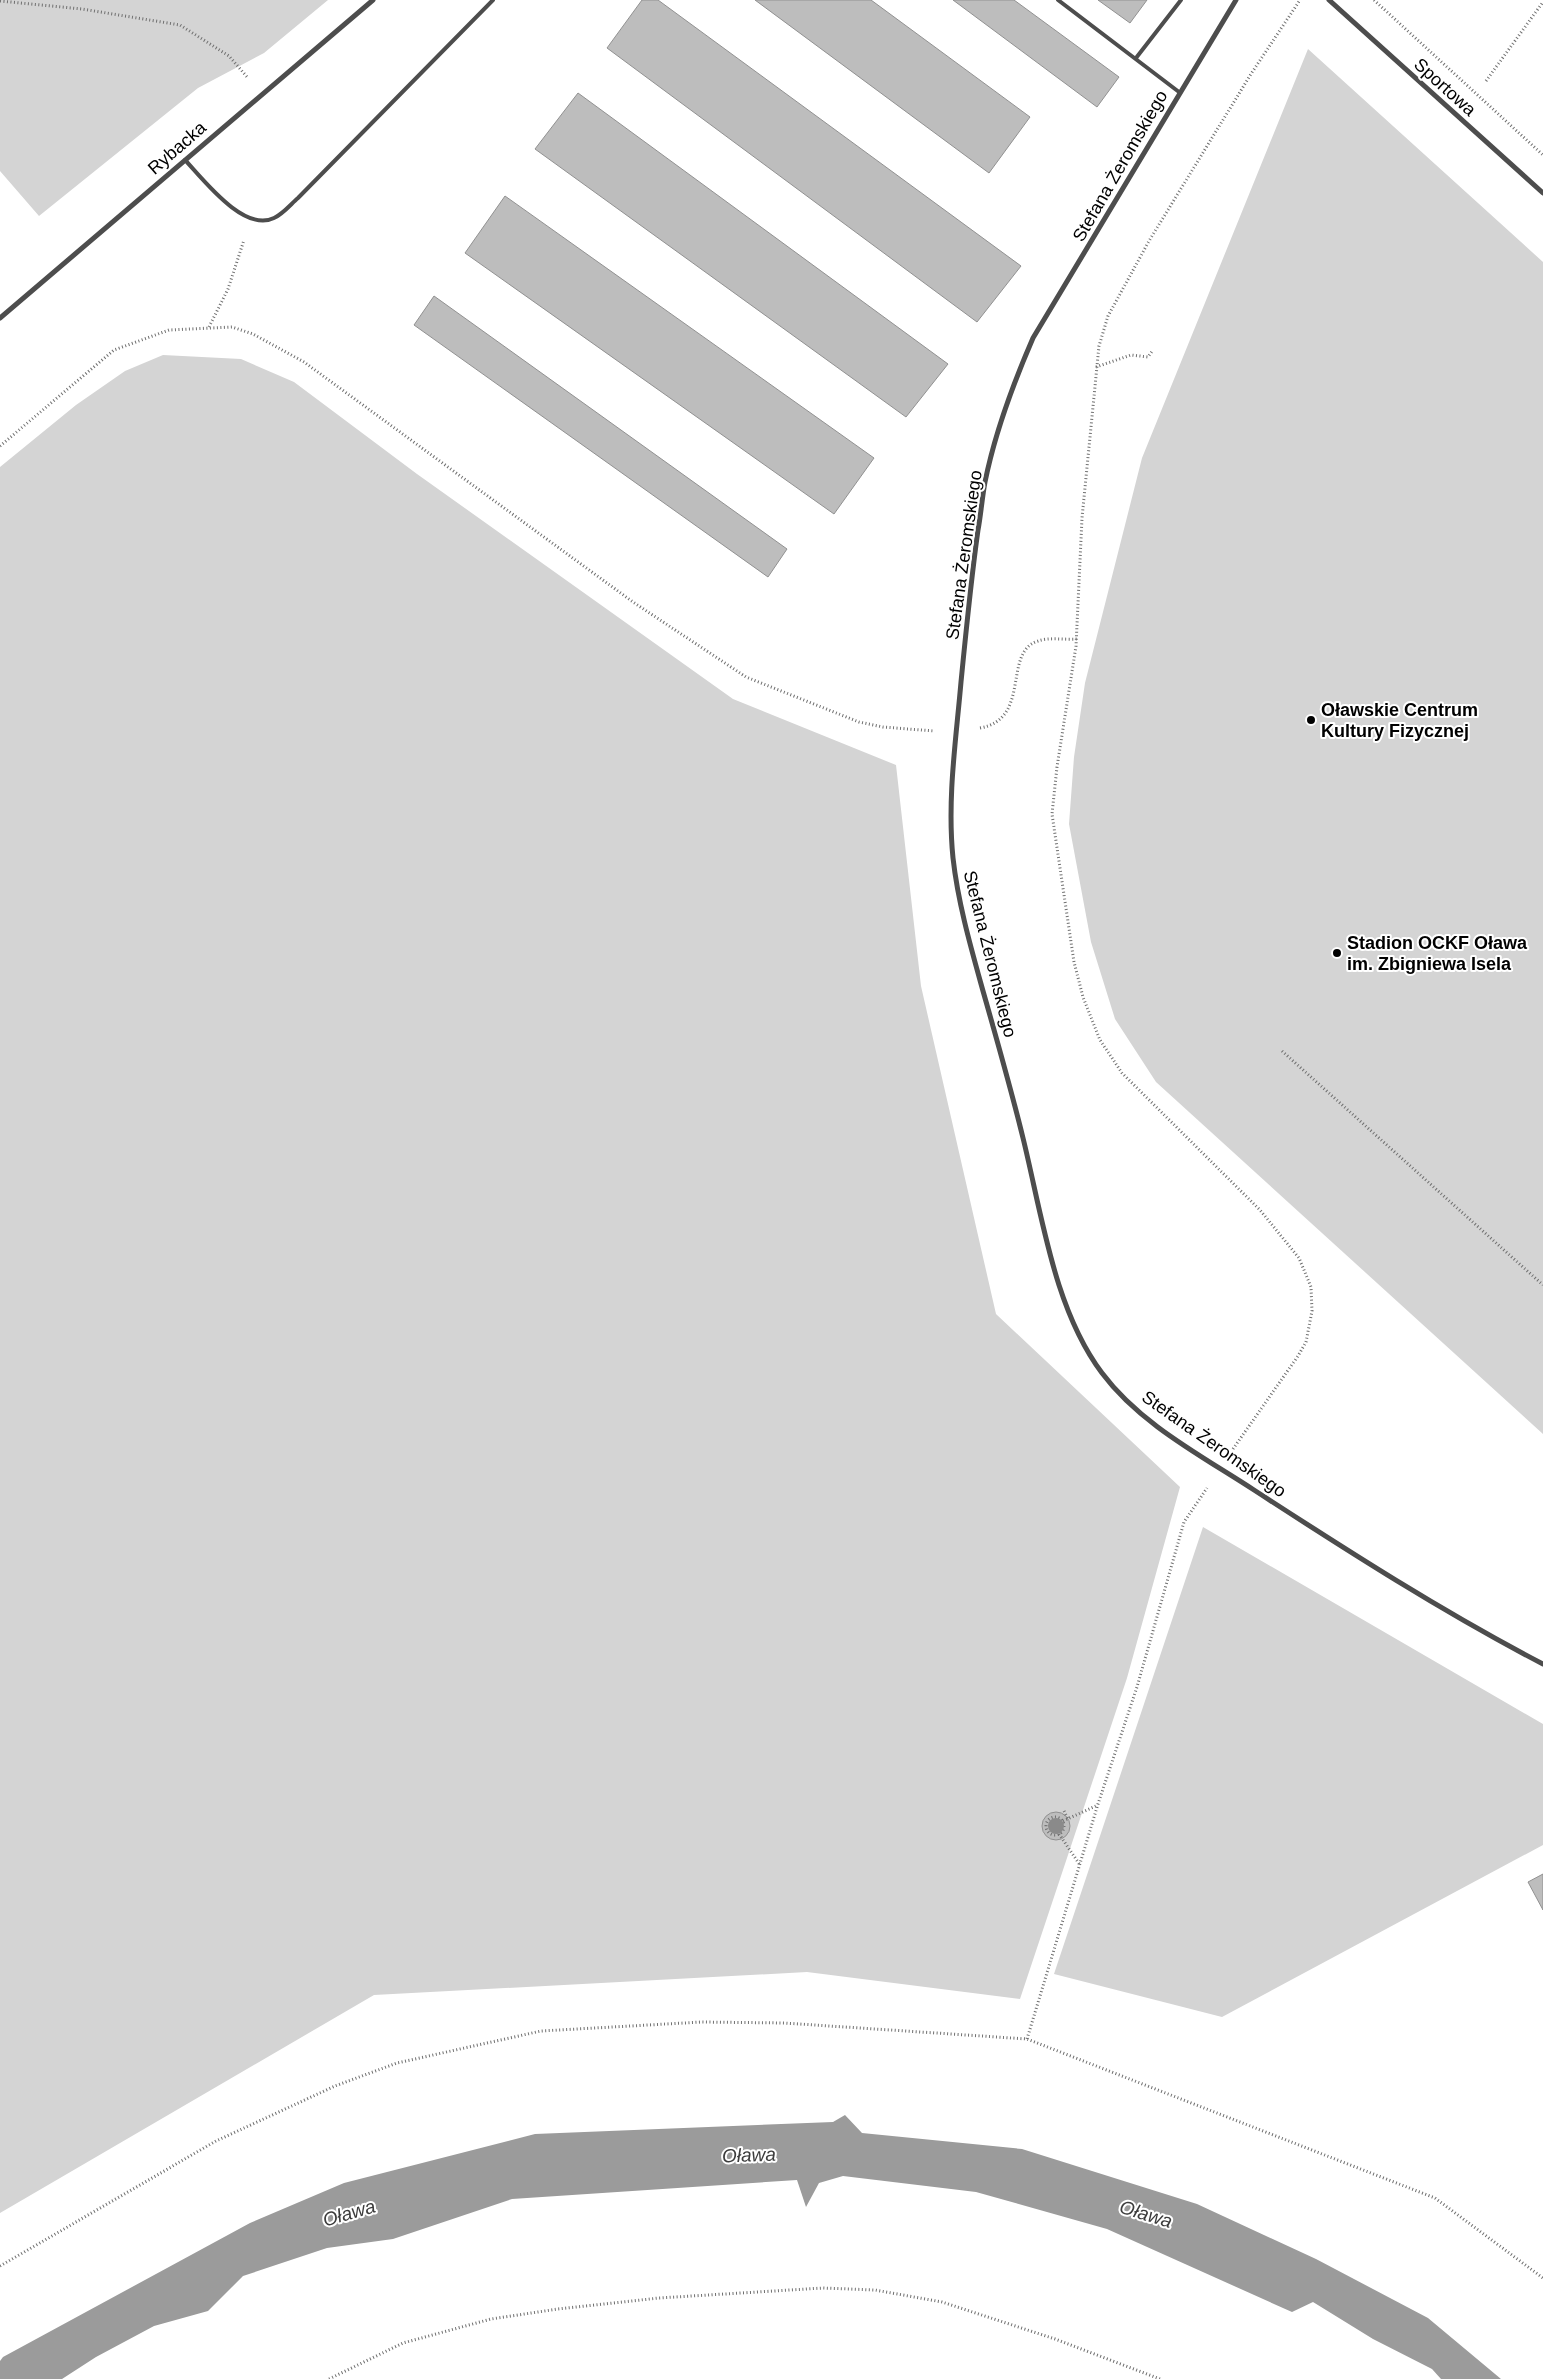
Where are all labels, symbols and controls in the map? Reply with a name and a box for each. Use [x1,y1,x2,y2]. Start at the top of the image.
street label: Sportowa [1410,54,1481,121]
street label: Stefana Żeromskiego [1069,87,1171,245]
street label: Rybacka [144,117,211,179]
street label: Stefana Żeromskiego [942,469,986,641]
place label: Oławskie Centrum Kultury Fizycznej [1321,700,1478,741]
marker: Oławskie Centrum Kultury Fizycznej [1305,714,1317,726]
street label: Stefana Żeromskiego [960,869,1020,1039]
place label: Stadion OCKF Oława im. Zbigniewa Isela [1347,933,1528,974]
marker: Stadion OCKF Oława im. Zbigniewa Isela [1331,947,1343,959]
street label: Stefana Żeromskiego [1138,1387,1290,1501]
water label: Oława [722,2144,776,2166]
water label: Oława [320,2195,378,2231]
water label: Oława [1117,2196,1175,2232]

